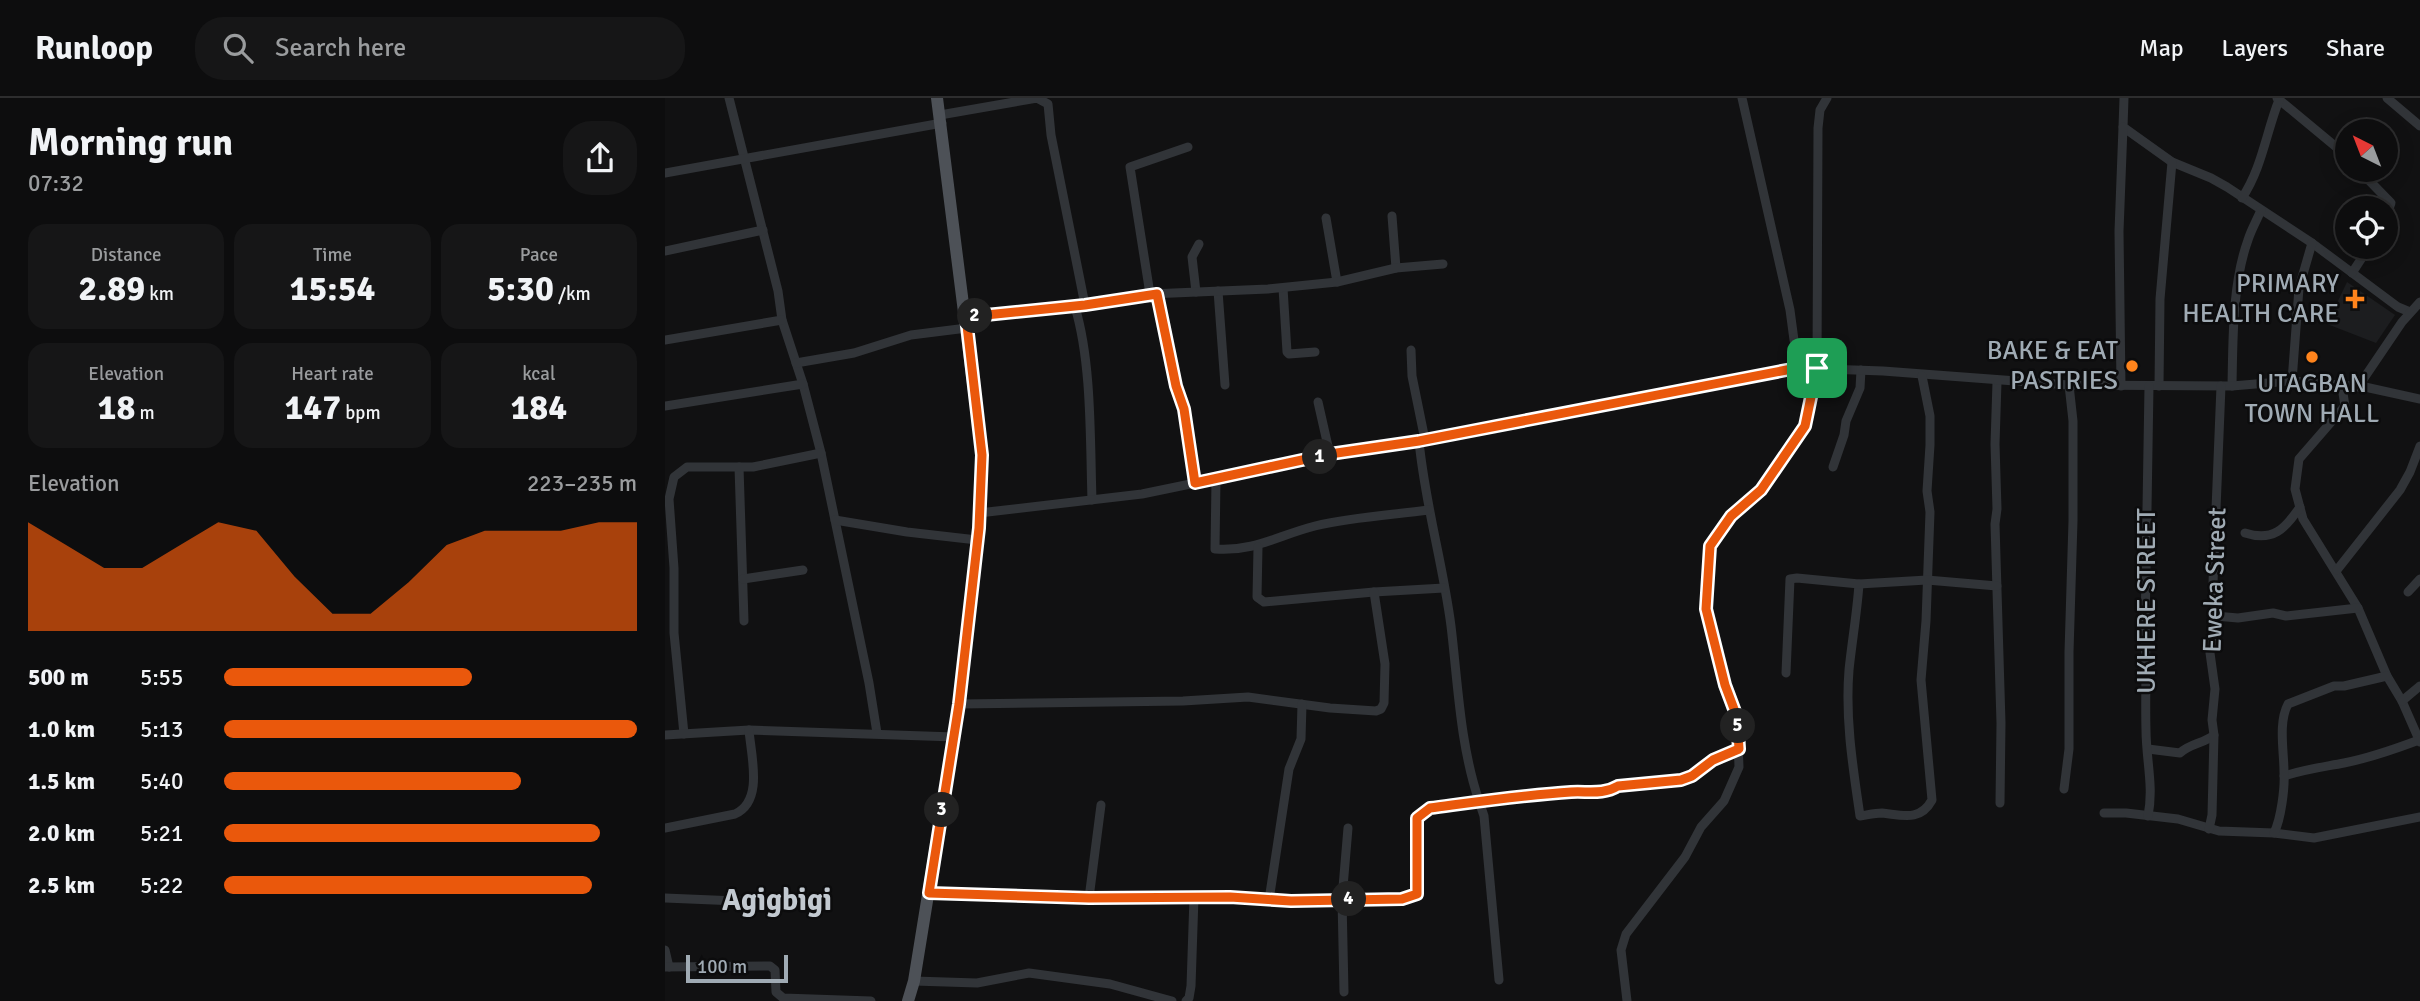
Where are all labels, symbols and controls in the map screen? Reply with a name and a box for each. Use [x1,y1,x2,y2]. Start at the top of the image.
search box [195,17,685,80]
text: Runloop [35,28,153,69]
icon: search [219,29,257,67]
text: Search here [275,32,406,64]
text: Map [2139,33,2184,63]
text: Layers [2222,33,2288,63]
text: Share [2326,33,2385,63]
text: Morning run [28,119,233,166]
north arrow [2335,119,2397,182]
map controls [2335,119,2398,259]
button: share [563,121,637,195]
text: 07:32 [28,169,84,198]
button: locate [2335,196,2398,259]
text: Distance [91,243,162,267]
text: Time [313,243,352,267]
text: Pace [520,243,558,267]
text: 2.89 [78,267,145,310]
text: 15:54 [290,267,375,310]
text: 5:30 [487,267,554,310]
place label: PRIMARY HEALTH CARE [2182,268,2339,330]
text: km [145,282,174,306]
text: /km [554,282,591,306]
marker: PRIMARY HEALTH CARE [2345,289,2365,309]
pin: 2 [957,298,993,333]
text: 2 [969,303,980,327]
place label: BAKE & EAT PASTRIES [1987,335,2118,397]
pin [1787,338,1847,398]
icon: arrive [1798,349,1836,387]
marker: UTAGBAN TOWN HALL [2304,349,2320,365]
marker: BAKE & EAT PASTRIES [2124,358,2140,374]
text: Elevation [88,362,164,386]
text: Heart rate [291,362,374,386]
text: kcal [522,362,555,386]
place label: UTAGBAN TOWN HALL [2245,368,2379,430]
text: 18 [98,386,135,429]
text: 147 [284,386,341,429]
text: 184 [510,386,567,429]
text: m [135,401,155,425]
text: bpm [341,401,381,425]
pin: 1 [1303,440,1337,474]
text: 1 [1314,444,1325,468]
text: Elevation [28,469,120,498]
text: 223–235 m [527,469,637,498]
street label: Eweka Street [2196,507,2234,653]
street label: UKHERE STREET [2131,508,2163,694]
text: 500 m [28,663,89,692]
text: 5:55 [140,663,183,692]
pin: 5 [1721,708,1755,744]
text: 5 [1732,713,1743,737]
text: 1.0 km [28,715,95,744]
text: 5:13 [140,715,183,744]
text: 1.5 km [28,767,95,796]
text: 5:40 [140,767,183,796]
pin: 3 [925,792,959,828]
text: 3 [936,797,947,821]
text: 2.0 km [28,819,95,848]
text: 5:21 [140,819,183,848]
text: 2.5 km [28,871,95,900]
text: 5:22 [140,871,183,900]
district label: Agigbigi [722,882,832,919]
pin: 4 [1331,882,1367,916]
text: 4 [1343,886,1354,910]
scale bar [686,952,787,984]
text: 100 m [697,955,747,979]

